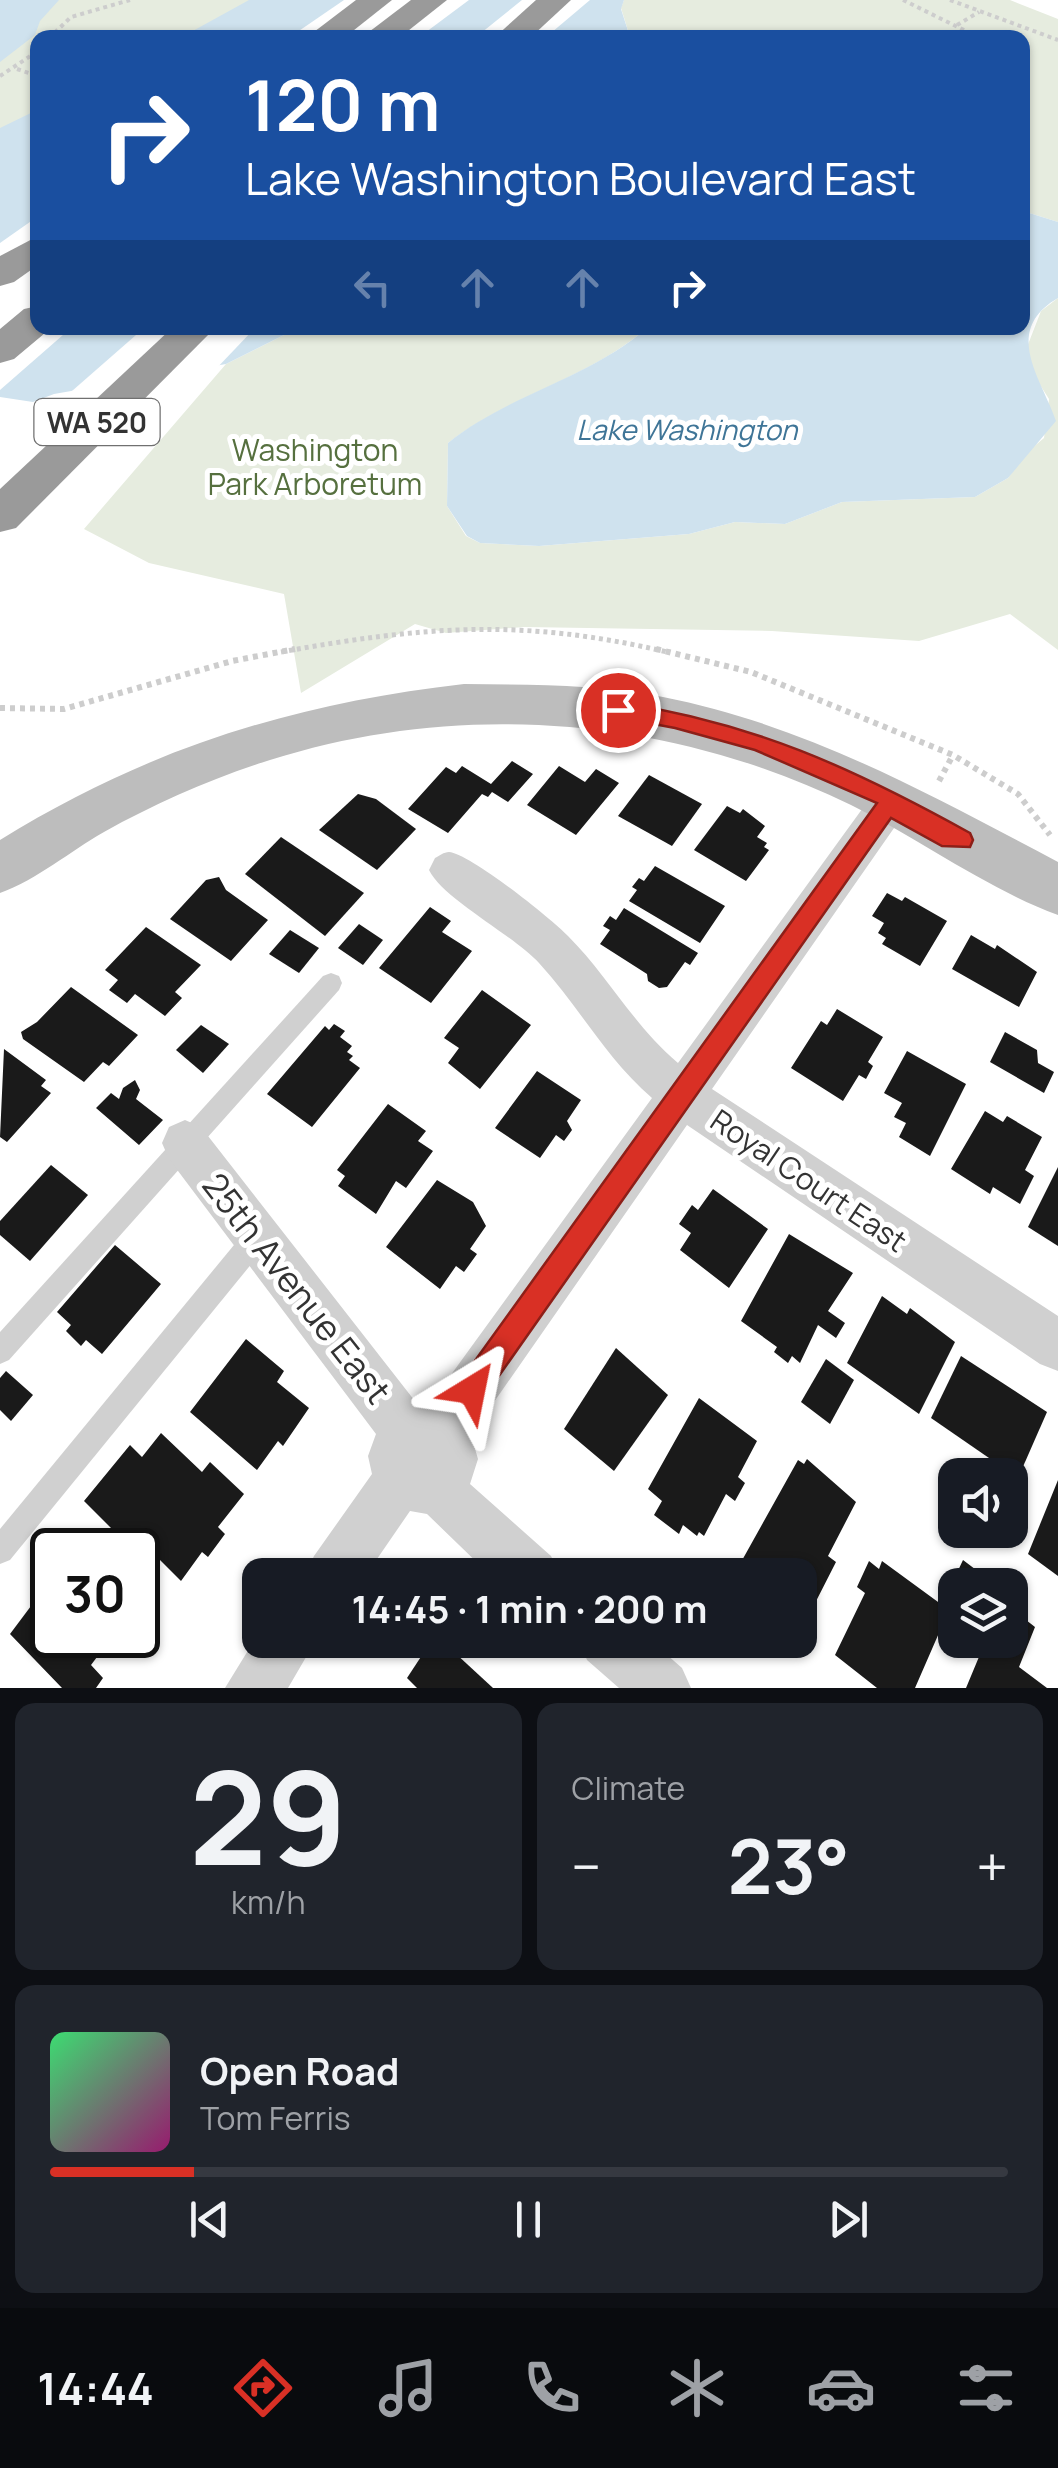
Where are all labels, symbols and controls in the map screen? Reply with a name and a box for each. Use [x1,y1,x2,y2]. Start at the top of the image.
text: 120 m [245,56,440,152]
icon: right [80,70,210,200]
text: Lake Washington Boulevard East [245,147,916,209]
icon: left [345,260,400,315]
icon: ahead [450,260,505,315]
icon: ahead [555,260,610,315]
icon: right [660,260,715,315]
road number: WA 520 [34,399,160,445]
water label: Lake Washington [577,410,799,448]
park label: Washington Park Arboretum [208,429,422,504]
pin [576,668,661,753]
icon: arrive [591,683,646,738]
street label: Royal Court East [703,1099,915,1261]
street label: 25th Avenue East [192,1163,402,1413]
position arrow [420,1338,524,1442]
map controls [938,1458,1028,1658]
button: sound [938,1458,1028,1548]
speed limit sign: 30 [30,1528,160,1658]
button: layers [938,1568,1028,1658]
text: 14:45 · 1 min · 200 m [351,1582,708,1634]
text: 29 [189,1726,347,1904]
text: Climate [572,1766,685,1810]
text: 23° [728,1814,850,1917]
text: − [572,1828,601,1904]
text: + [976,1828,1008,1904]
text: km/h [231,1880,305,1924]
text: Open Road [200,2044,399,2096]
text: Tom Ferris [200,2096,351,2140]
icon: previous [182,2192,237,2247]
icon: pause [501,2192,556,2247]
icon: next [821,2192,876,2247]
icon: directions [228,2353,298,2423]
icon: music [373,2353,443,2423]
icon: phone [517,2353,587,2423]
icon: climate [662,2353,732,2423]
icon: car [806,2353,876,2423]
icon: filters [951,2353,1021,2423]
text: 14:44 [37,2357,154,2419]

